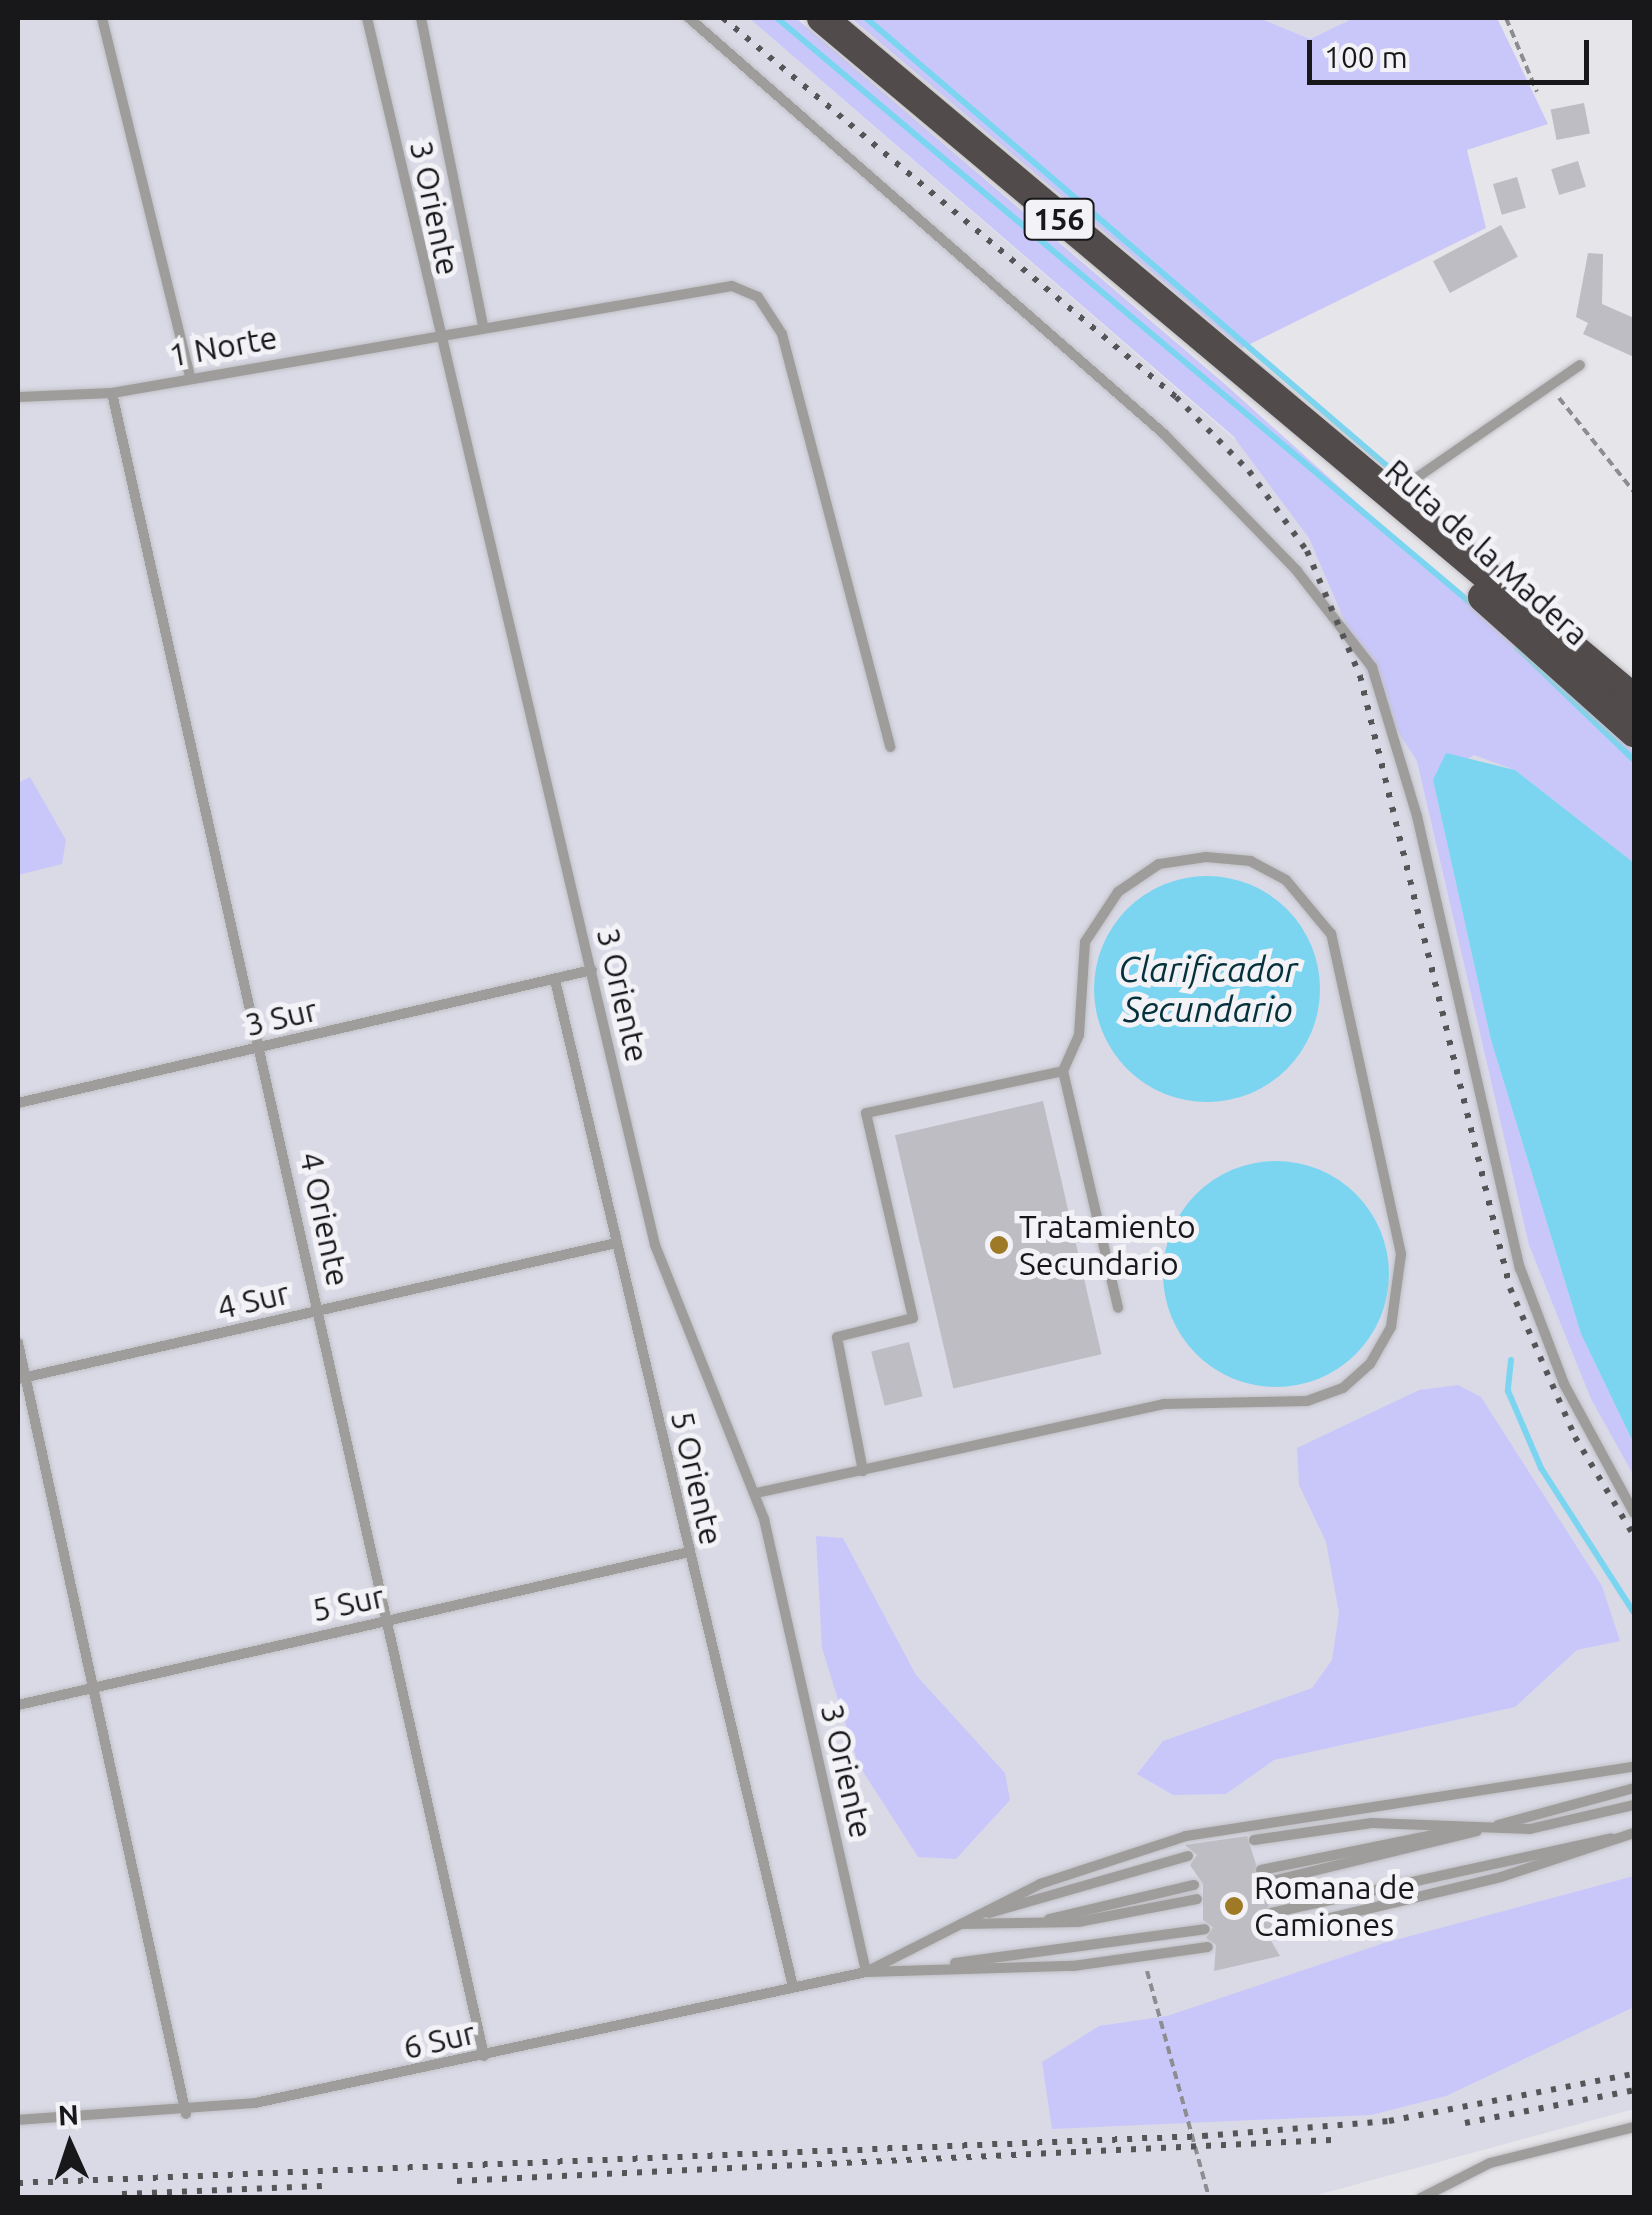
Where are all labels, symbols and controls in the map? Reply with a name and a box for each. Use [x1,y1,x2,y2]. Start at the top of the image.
scale bar [1312,20,1594,82]
text: 100 m [1324,40,1408,74]
street label: 3 Oriente [402,137,468,279]
road number: 156 [1022,194,1096,244]
street label: 1 Norte [166,318,280,374]
street label: Ruta de la Madera [1378,451,1596,653]
street label: 3 Oriente [589,924,657,1066]
water label: Clarificador Secundario [1118,948,1298,1030]
street label: 3 Sur [241,990,321,1044]
street label: 4 Oriente [292,1148,358,1290]
place label: Tratamiento Secundario [1019,1208,1196,1283]
marker: Tratamiento Secundario [988,1234,1010,1256]
street label: 4 Sur [213,1273,293,1327]
street label: 5 Oriente [663,1407,731,1549]
street label: 5 Sur [309,1577,387,1629]
street label: 3 Oriente [813,1700,881,1842]
place label: Romana de Camiones [1254,1869,1415,1944]
marker: Romana de Camiones [1223,1895,1245,1917]
street label: 6 Sur [399,2013,479,2067]
north arrow [20,2095,120,2195]
text: N [57,2099,80,2131]

